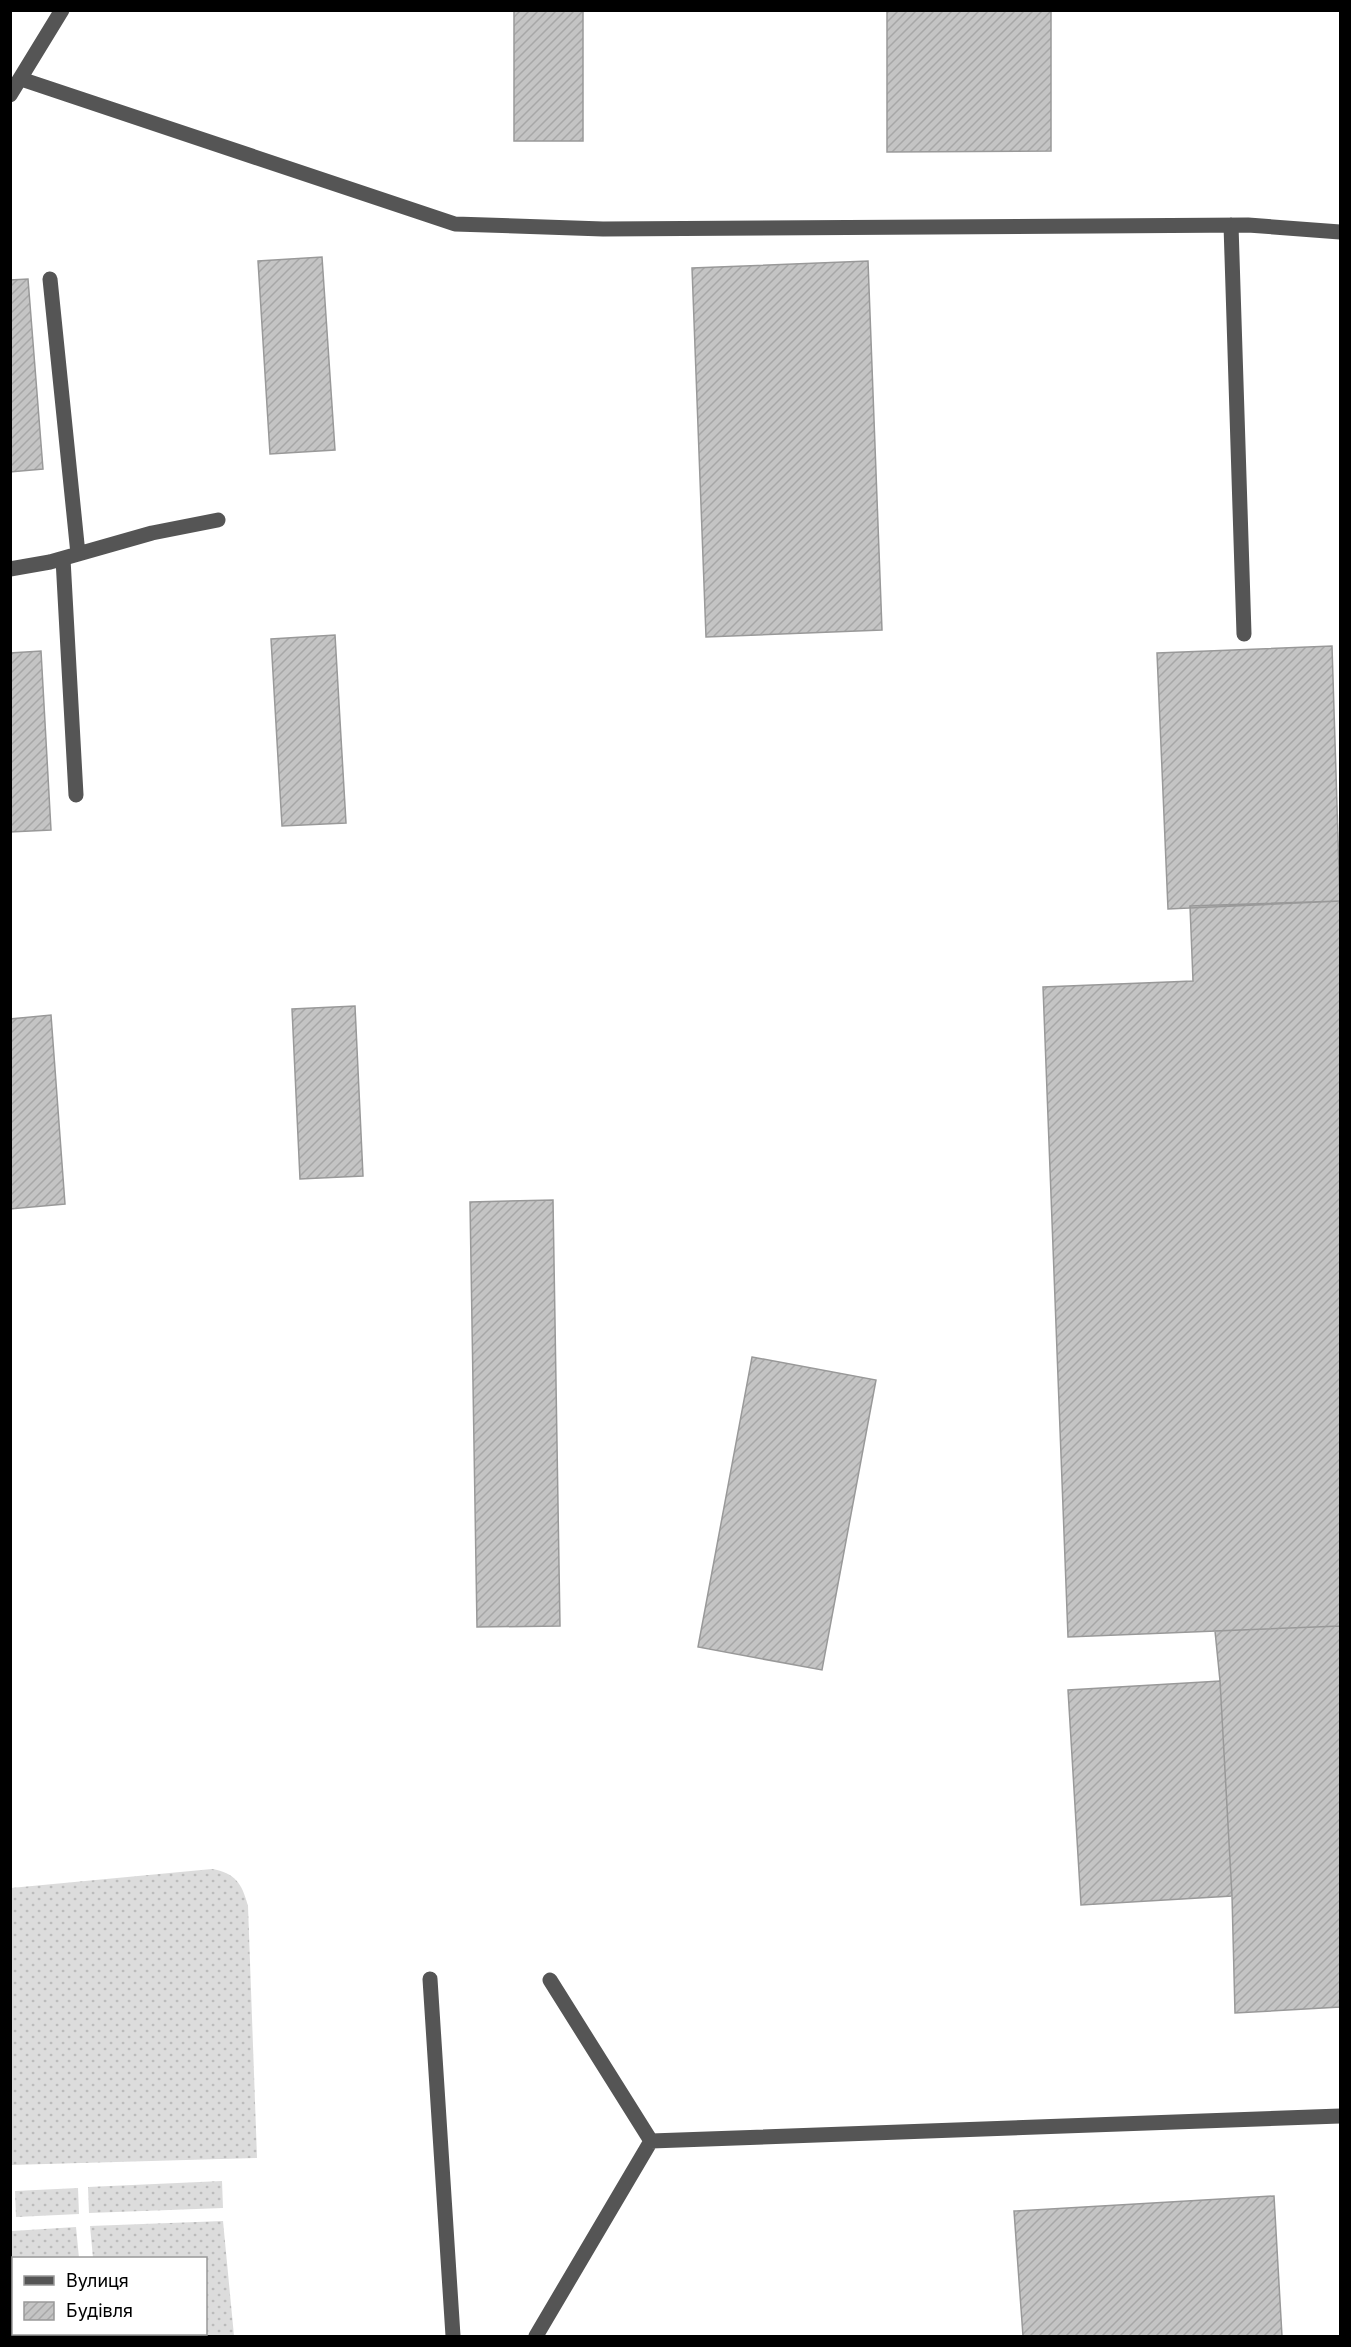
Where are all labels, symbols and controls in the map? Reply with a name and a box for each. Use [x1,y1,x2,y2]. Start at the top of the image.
legend [12,2257,207,2335]
text: Вулиця [66,2270,129,2291]
text: Будівля [66,2300,133,2321]

